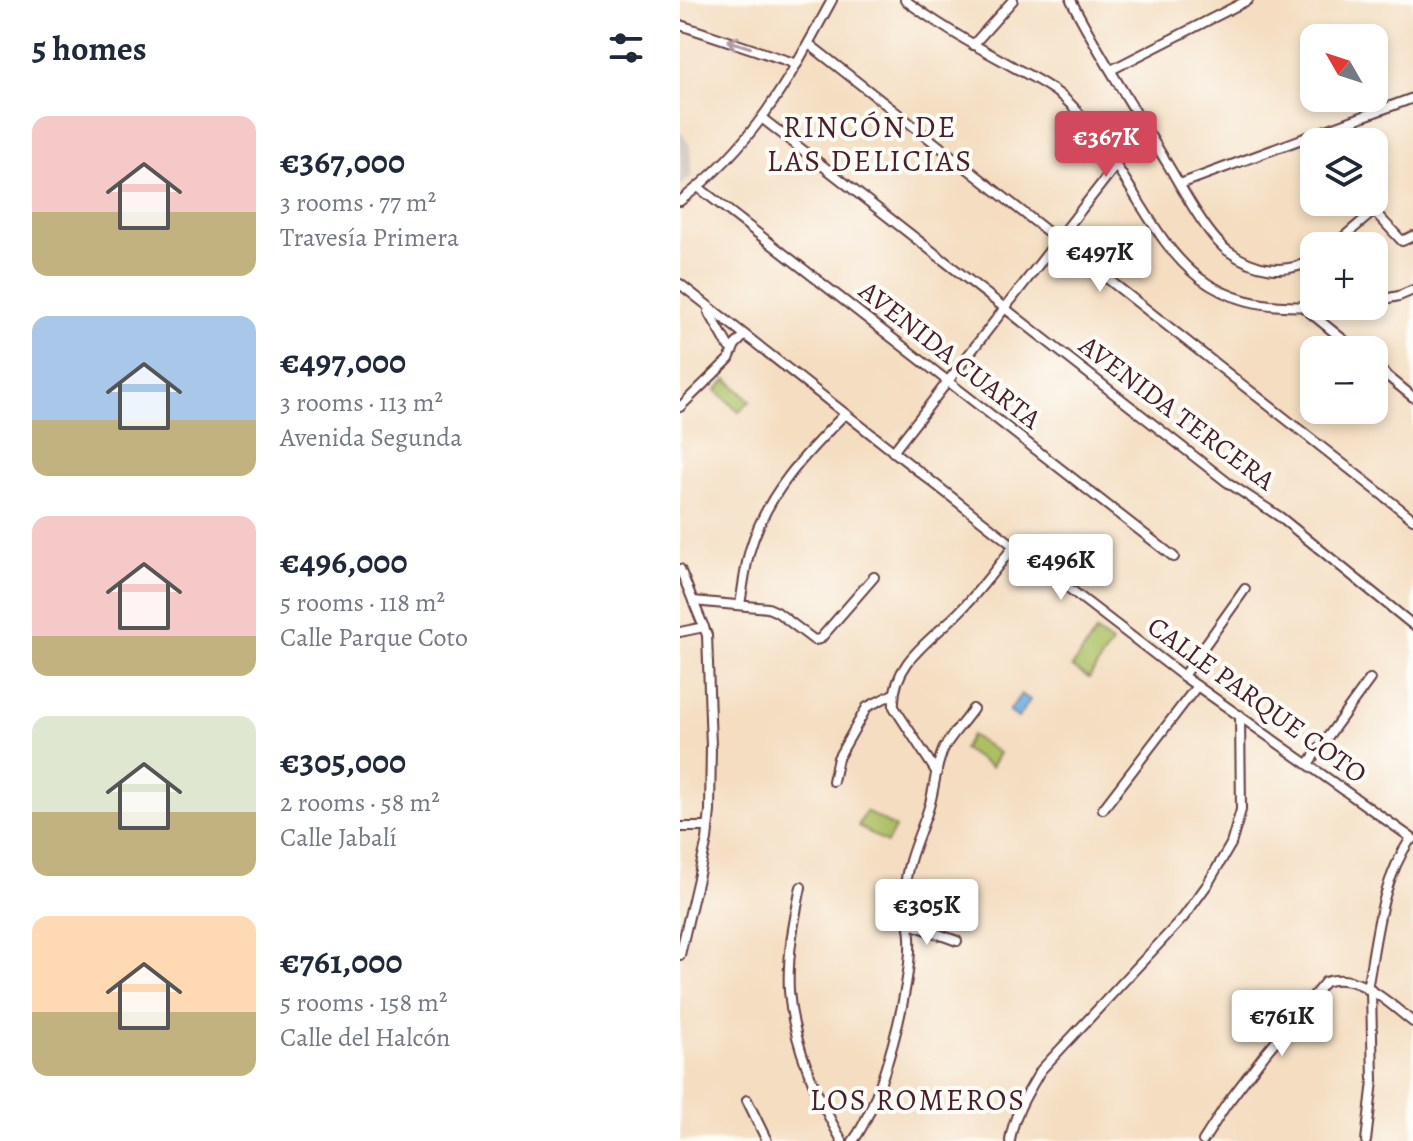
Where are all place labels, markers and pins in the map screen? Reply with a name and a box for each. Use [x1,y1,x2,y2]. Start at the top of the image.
pin: €367K [1050,111,1162,179]
pin: €497K [1044,226,1156,294]
pin: €496K [1005,534,1117,602]
pin: €305K [871,879,983,947]
pin: €761K [1226,990,1338,1058]

